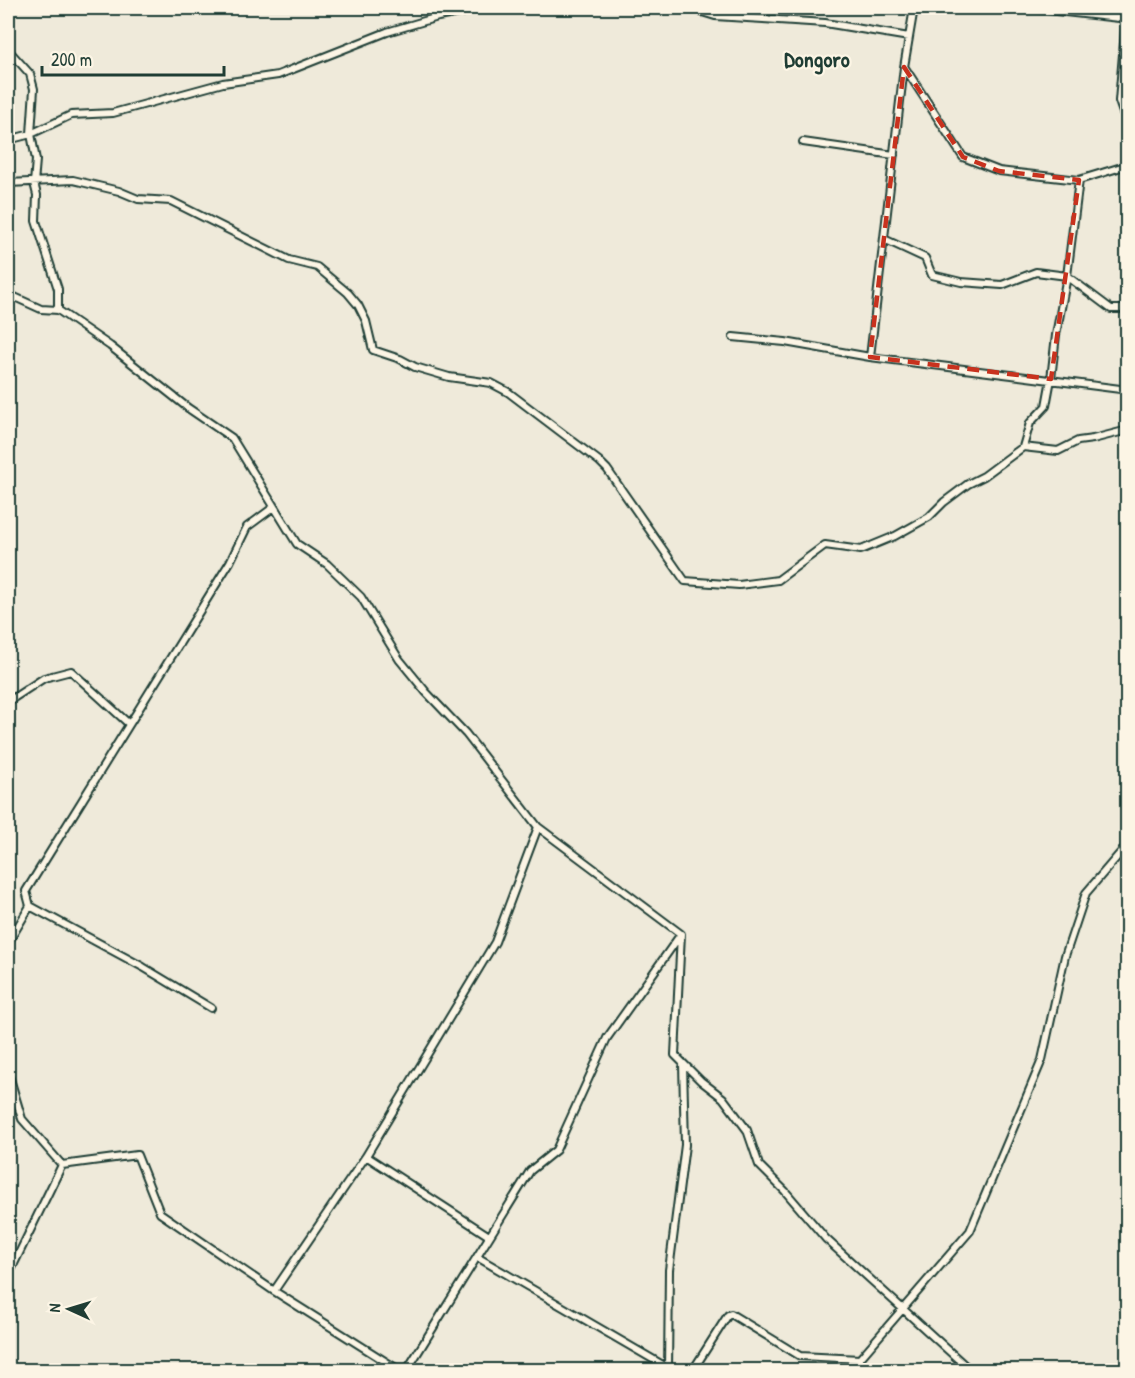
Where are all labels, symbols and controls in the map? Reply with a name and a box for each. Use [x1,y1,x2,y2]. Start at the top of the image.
scale bar [42,39,224,77]
district label: Dongoro [784,44,850,75]
text: 200 m [51,47,92,72]
north arrow [39,1279,99,1339]
text: N [43,1302,65,1313]

